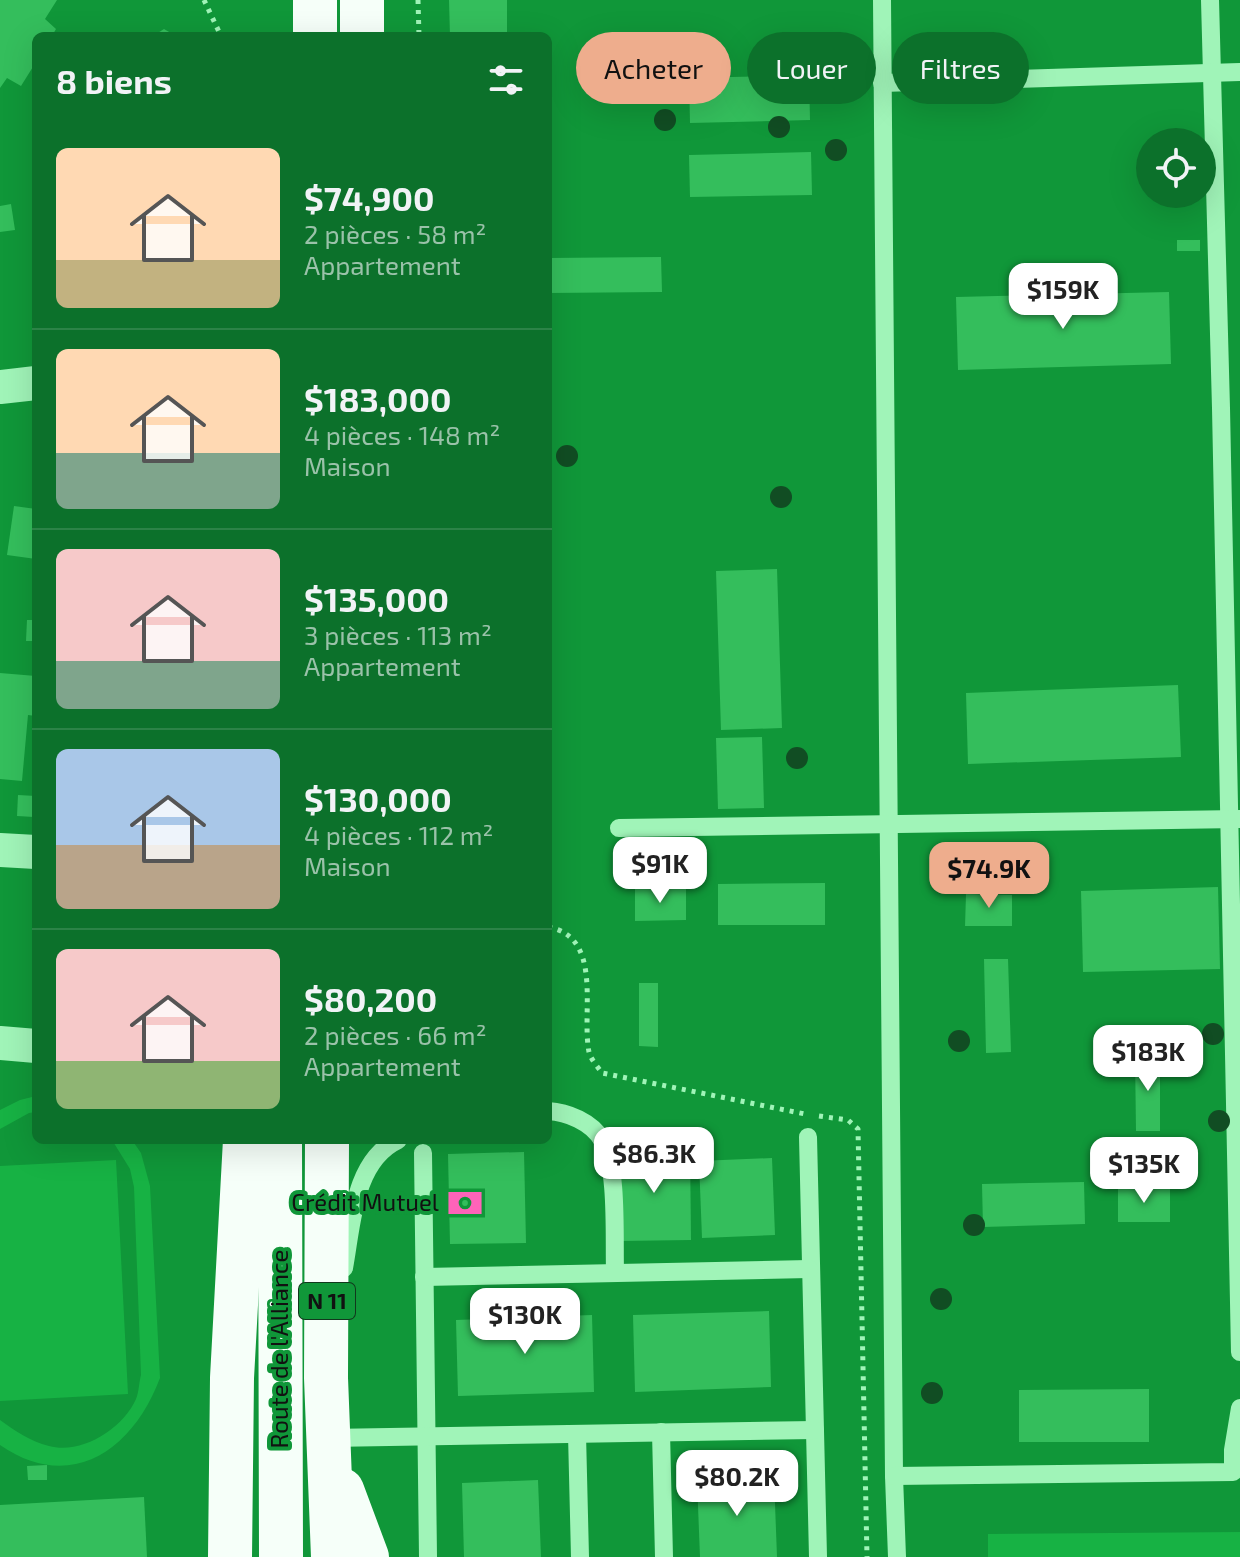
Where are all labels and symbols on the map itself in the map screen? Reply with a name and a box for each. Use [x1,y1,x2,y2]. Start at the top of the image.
pin: $159K [1007,263,1119,331]
pin: $91K [613,837,707,905]
pin: $74.9K [924,842,1054,910]
pin: $183K [1092,1025,1204,1093]
pin: $86.3K [589,1127,719,1195]
pin: $135K [1088,1137,1200,1205]
bank icon: Crédit Mutuel [446,1184,484,1222]
place label: Crédit Mutuel [291,1187,439,1216]
street label: Route de l'Alliance [264,1250,293,1448]
road number: N 11 [299,1283,355,1319]
pin: $130K [469,1288,581,1356]
pin: $80.2K [672,1450,802,1518]

